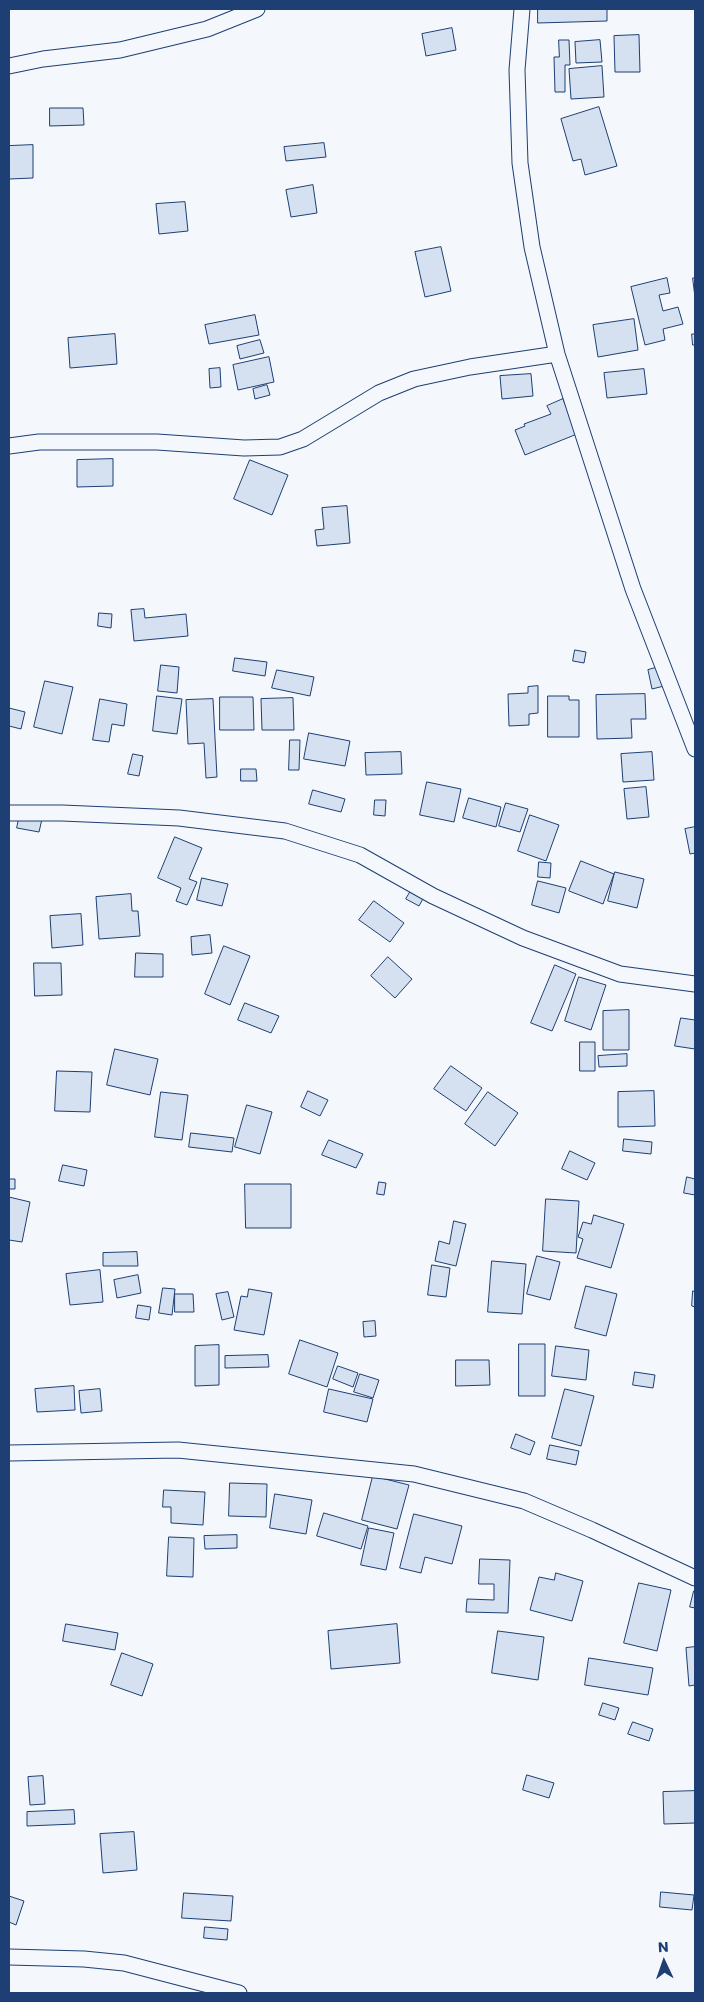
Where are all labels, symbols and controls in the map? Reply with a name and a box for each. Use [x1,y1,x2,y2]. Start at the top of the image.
north arrow [639,1937,689,1987]
text: N [657,1937,669,1957]

